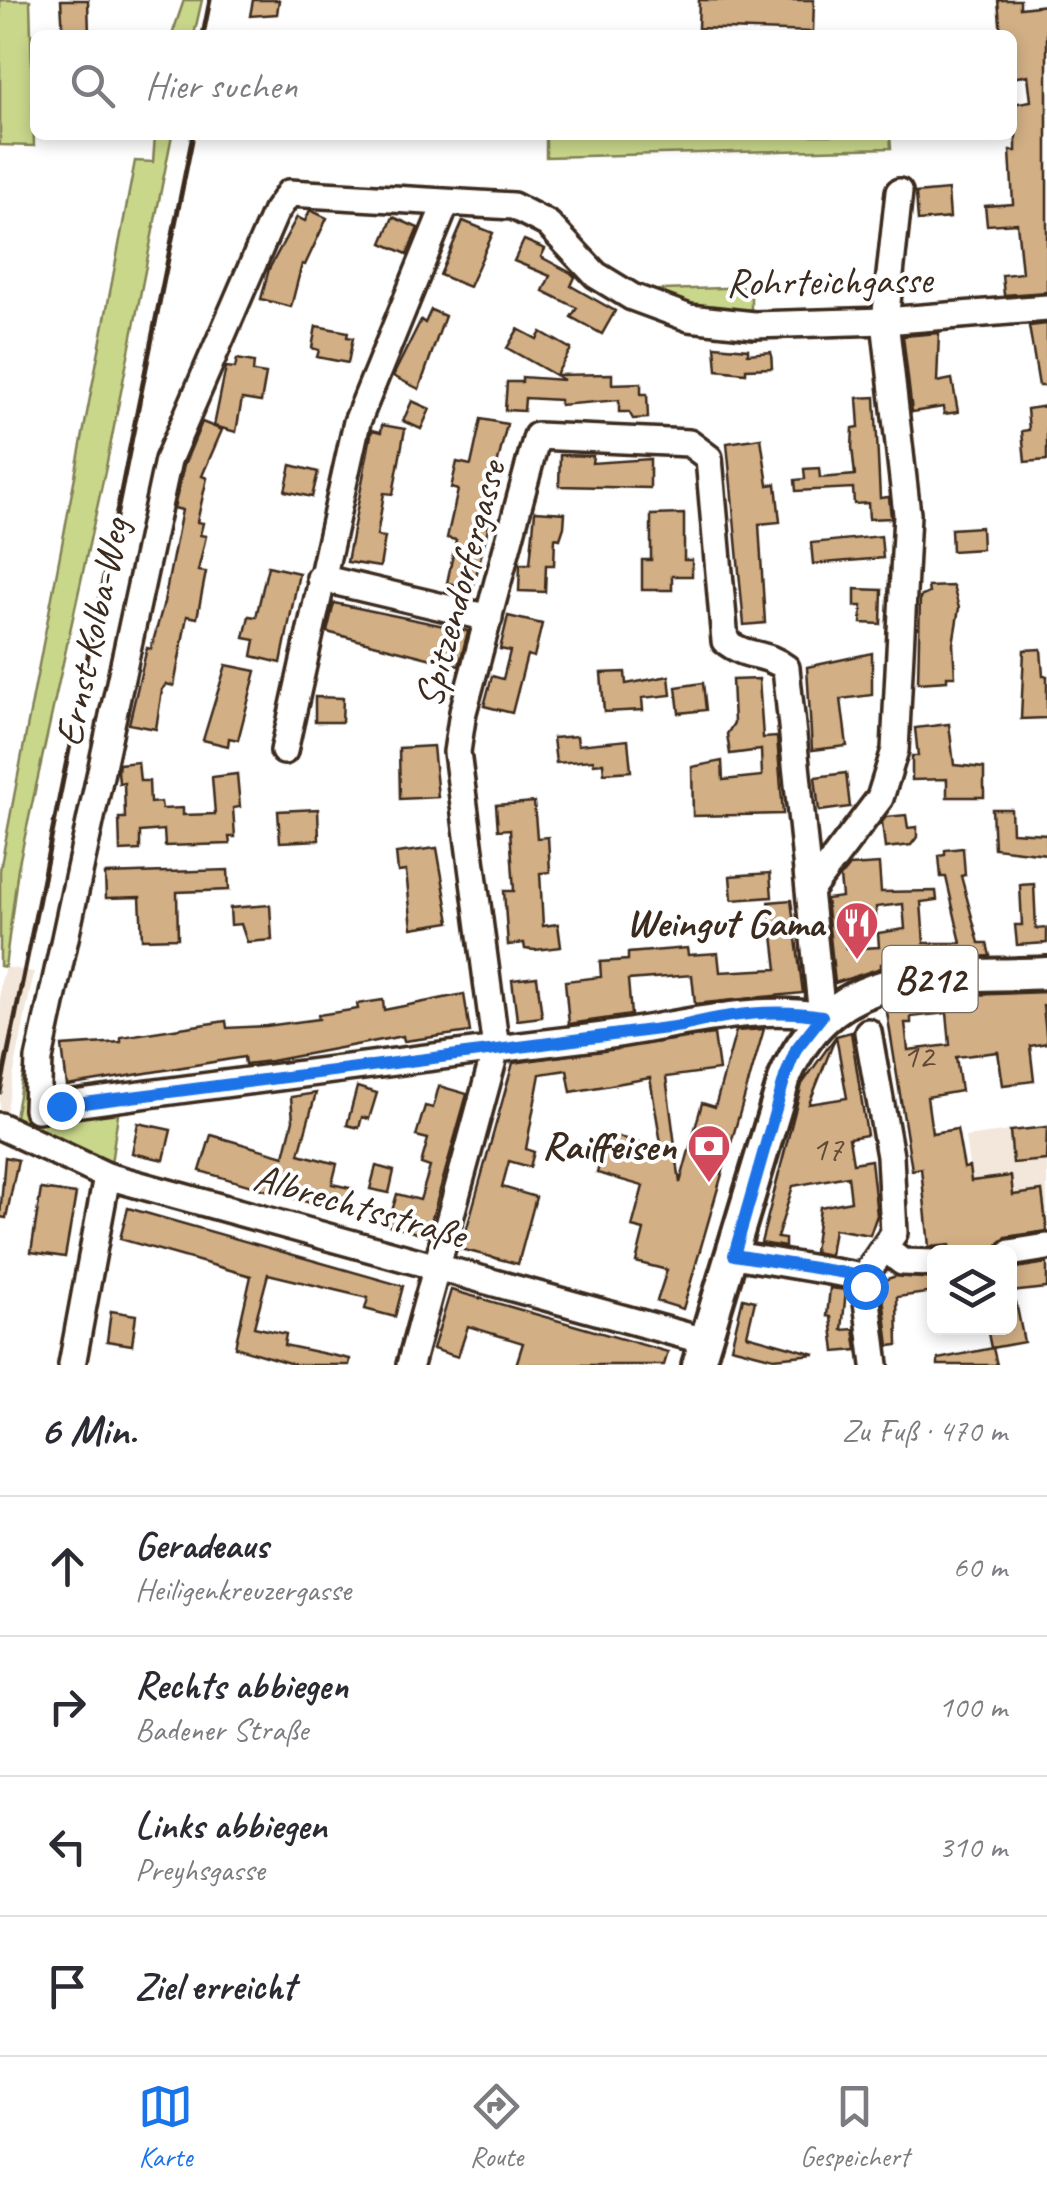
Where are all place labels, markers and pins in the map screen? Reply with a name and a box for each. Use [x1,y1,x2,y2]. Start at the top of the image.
place label: Weingut Gama [626,898,827,948]
restaurant icon: Weingut Gama [834,900,880,961]
place label: Raiffeisen [542,1121,677,1171]
bank icon: Raiffeisen [686,1123,732,1184]

